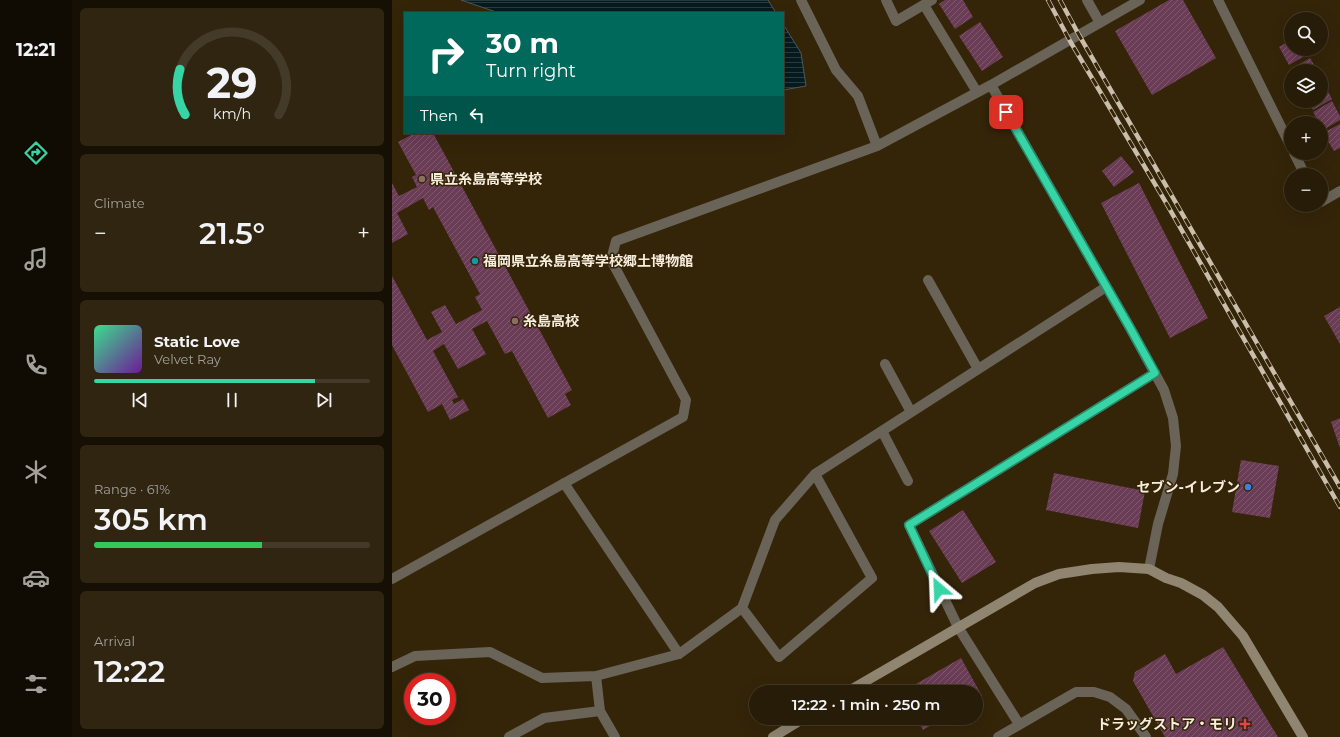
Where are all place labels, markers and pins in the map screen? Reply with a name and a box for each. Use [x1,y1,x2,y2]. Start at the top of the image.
pin [989,95,1023,129]
place label: 県立糸島高等学校 [430,170,542,188]
marker: 県立糸島高等学校 [417,174,427,184]
place label: 福岡県立糸島高等学校郷土博物館 [483,252,693,270]
marker: 福岡県立糸島高等学校郷土博物館 [470,256,480,266]
place label: 糸島高校 [523,312,579,330]
marker: 糸島高校 [510,316,520,326]
place label: セブン-イレブン [1137,478,1240,496]
marker: セブン-イレブン [1243,482,1253,492]
place label: ドラッグストア・モリ [1097,715,1237,733]
marker: ドラッグストア・モリ [1240,719,1250,729]

